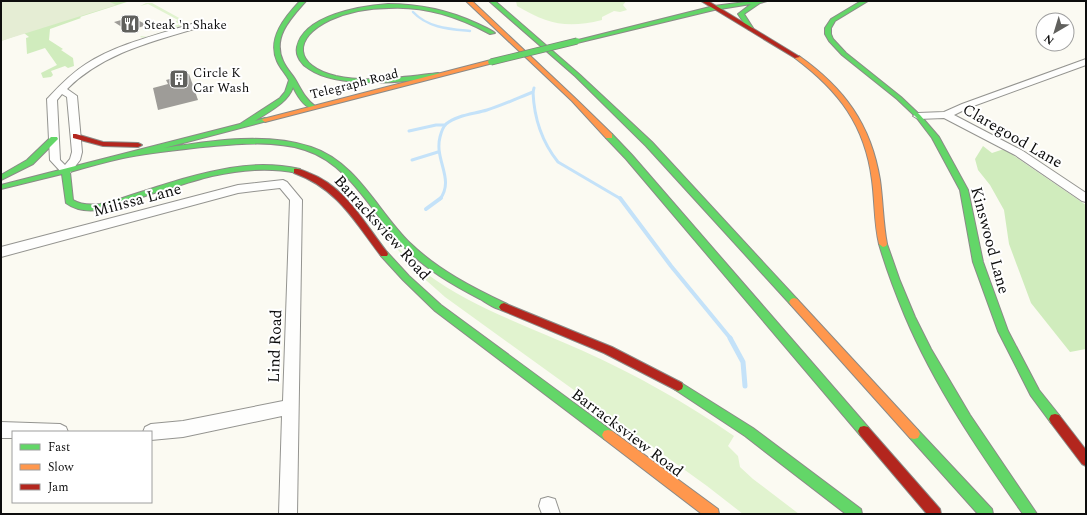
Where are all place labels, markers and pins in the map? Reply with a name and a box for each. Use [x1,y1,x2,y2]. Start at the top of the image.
restaurant icon: Steak 'n Shake [119,13,141,35]
place label: Steak 'n Shake [144,15,227,35]
place label: Circle K Car Wash [193,63,250,98]
building icon: Circle K Car Wash [168,68,190,90]

